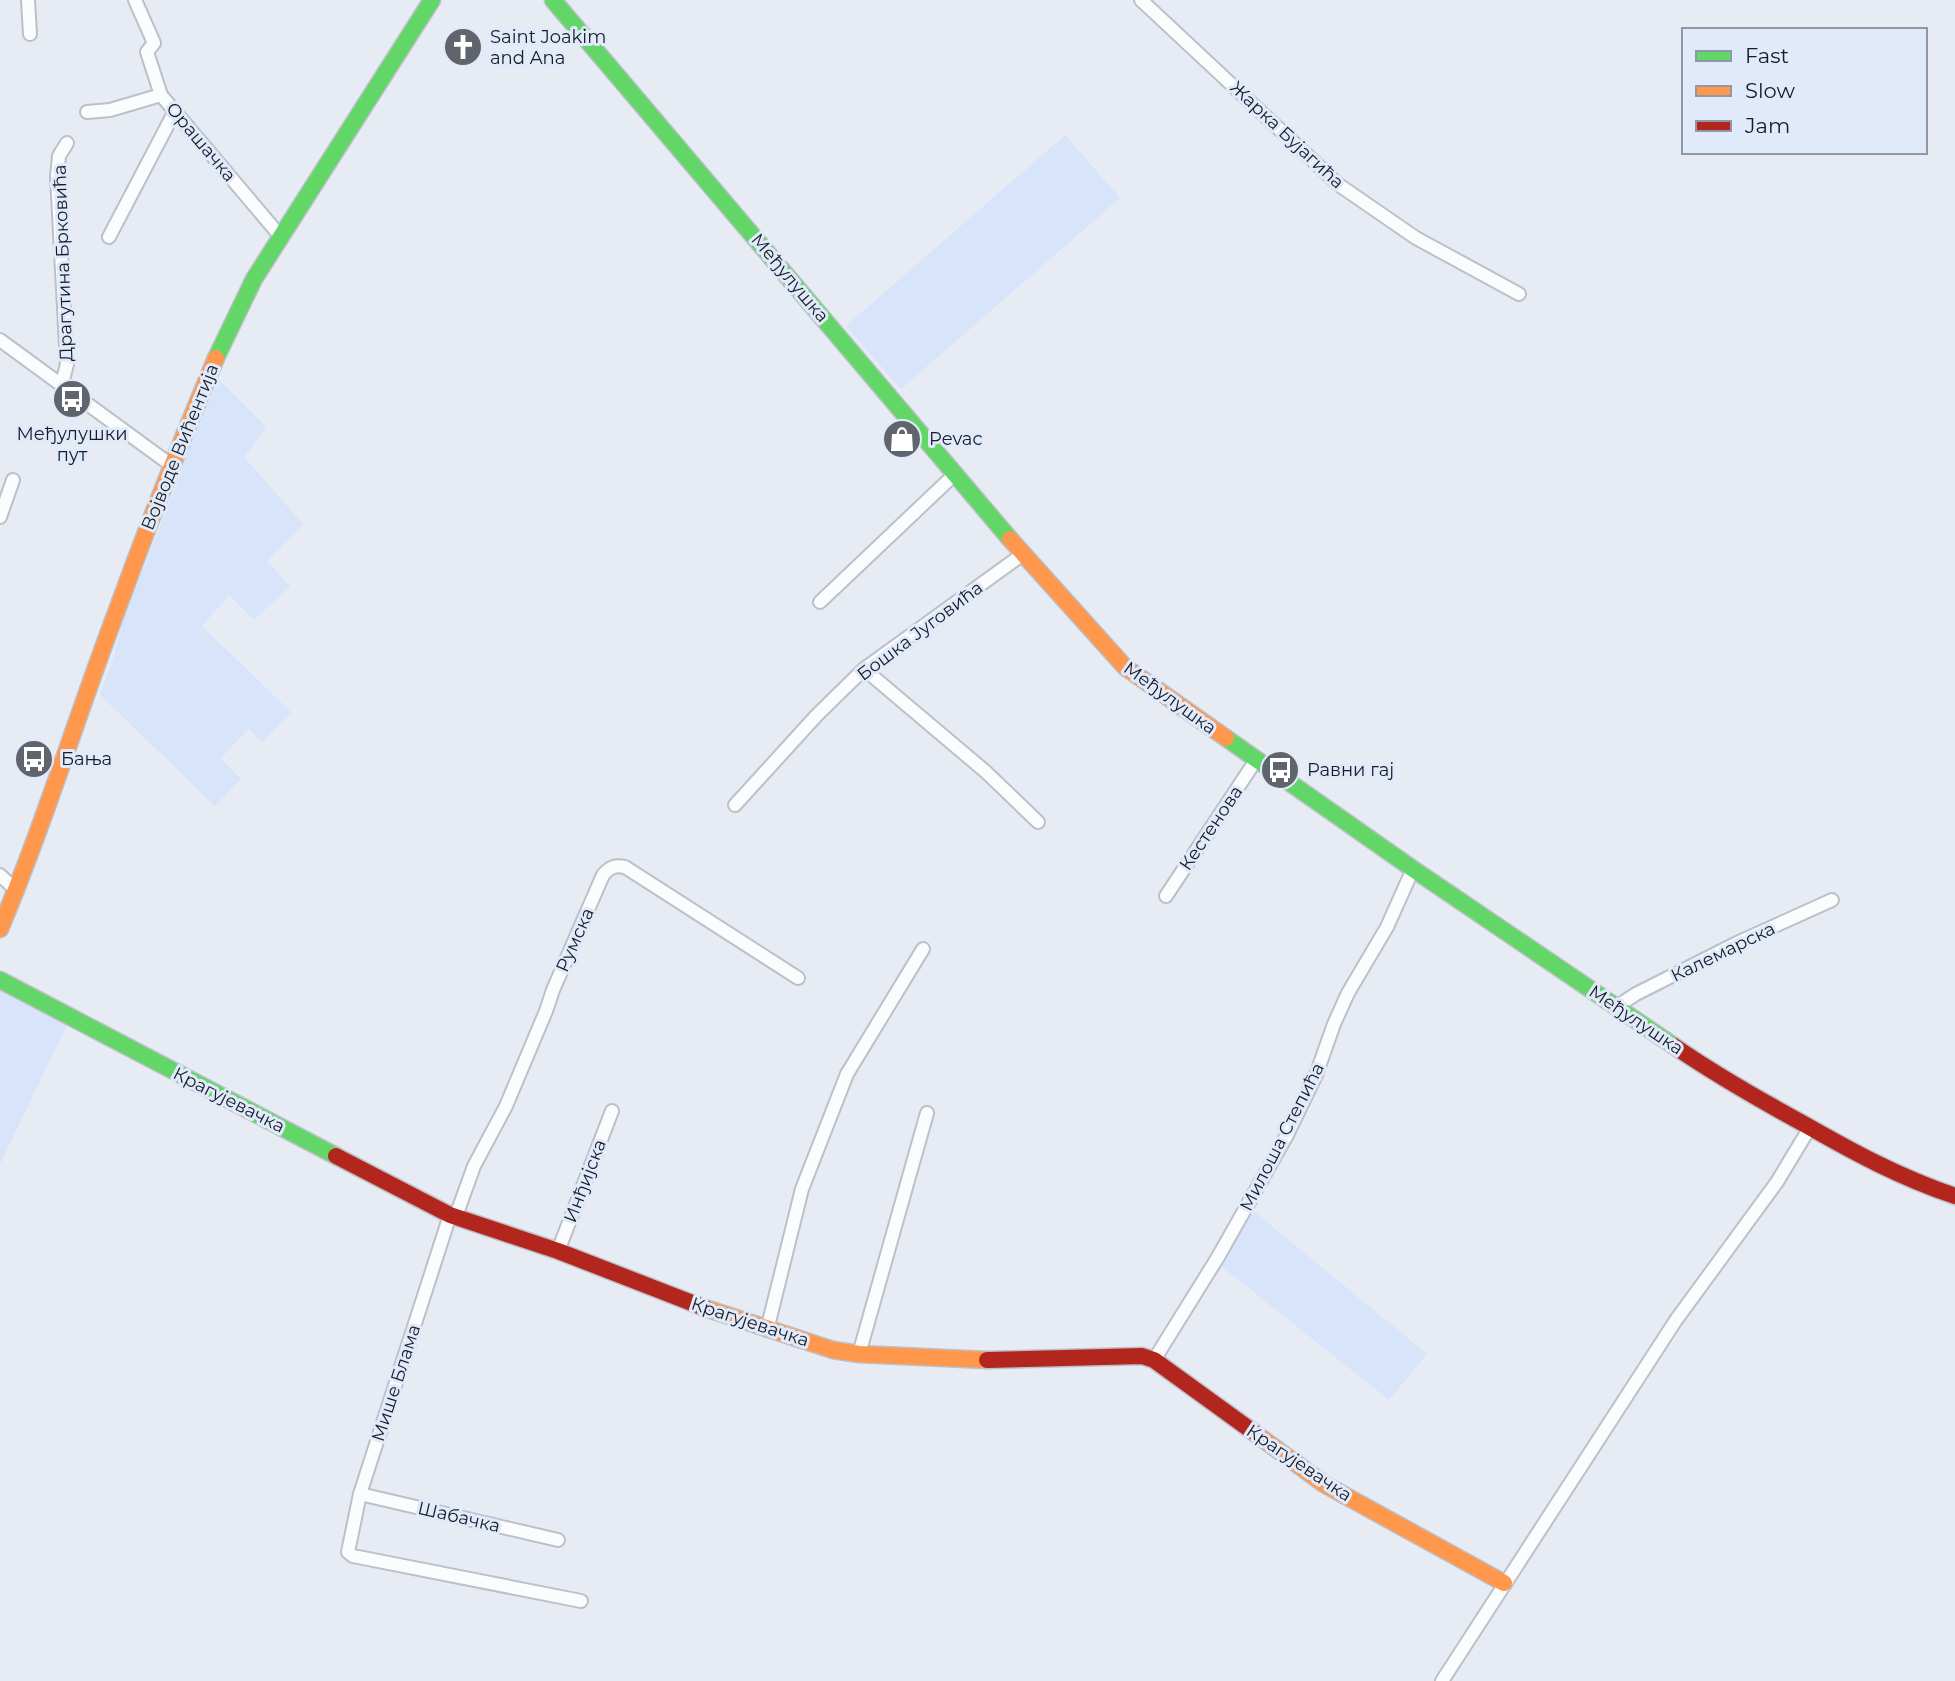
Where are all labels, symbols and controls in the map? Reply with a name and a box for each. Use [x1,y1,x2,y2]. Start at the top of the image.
church icon: Saint Joakim and Ana [442,26,484,68]
place label: Saint Joakim and Ana [490,26,606,69]
legend [1682,28,1927,154]
text: Fast [1745,43,1789,68]
street label: Жарка Бујагића [1226,77,1348,193]
text: Slow [1745,78,1795,103]
street label: Орашачка [161,98,241,186]
text: Jam [1744,113,1790,138]
street label: Драгутина Брковића [49,164,77,362]
street label: Међулушка [747,229,833,327]
street label: Војводе Вићентија [137,361,223,533]
bus stop icon: Међулушки пут [51,378,93,420]
shop icon: Pevac [881,418,923,460]
place label: Међулушки пут [16,423,128,466]
place label: Pevac [929,428,983,450]
street label: Бошка Југовића [853,577,987,685]
street label: Међулушка [1119,657,1221,739]
bus stop icon: Бања [13,738,55,780]
place label: Бања [61,748,112,770]
bus stop icon: Равни гај [1259,749,1301,791]
place label: Равни гај [1307,759,1394,781]
street label: Кестенова [1175,781,1247,875]
street label: Румска [551,905,599,975]
street label: Калемарска [1667,917,1779,987]
street label: Међулушка [1585,980,1687,1060]
street label: Милоша Степића [1235,1059,1329,1215]
street label: Крагујевачка [169,1062,289,1138]
street label: Инђијска [559,1136,611,1226]
street label: Крагујевачка [688,1293,812,1351]
street label: Мише Блама [367,1322,425,1444]
street label: Крагујевачка [1242,1420,1356,1506]
street label: Шабачка [416,1497,502,1537]

